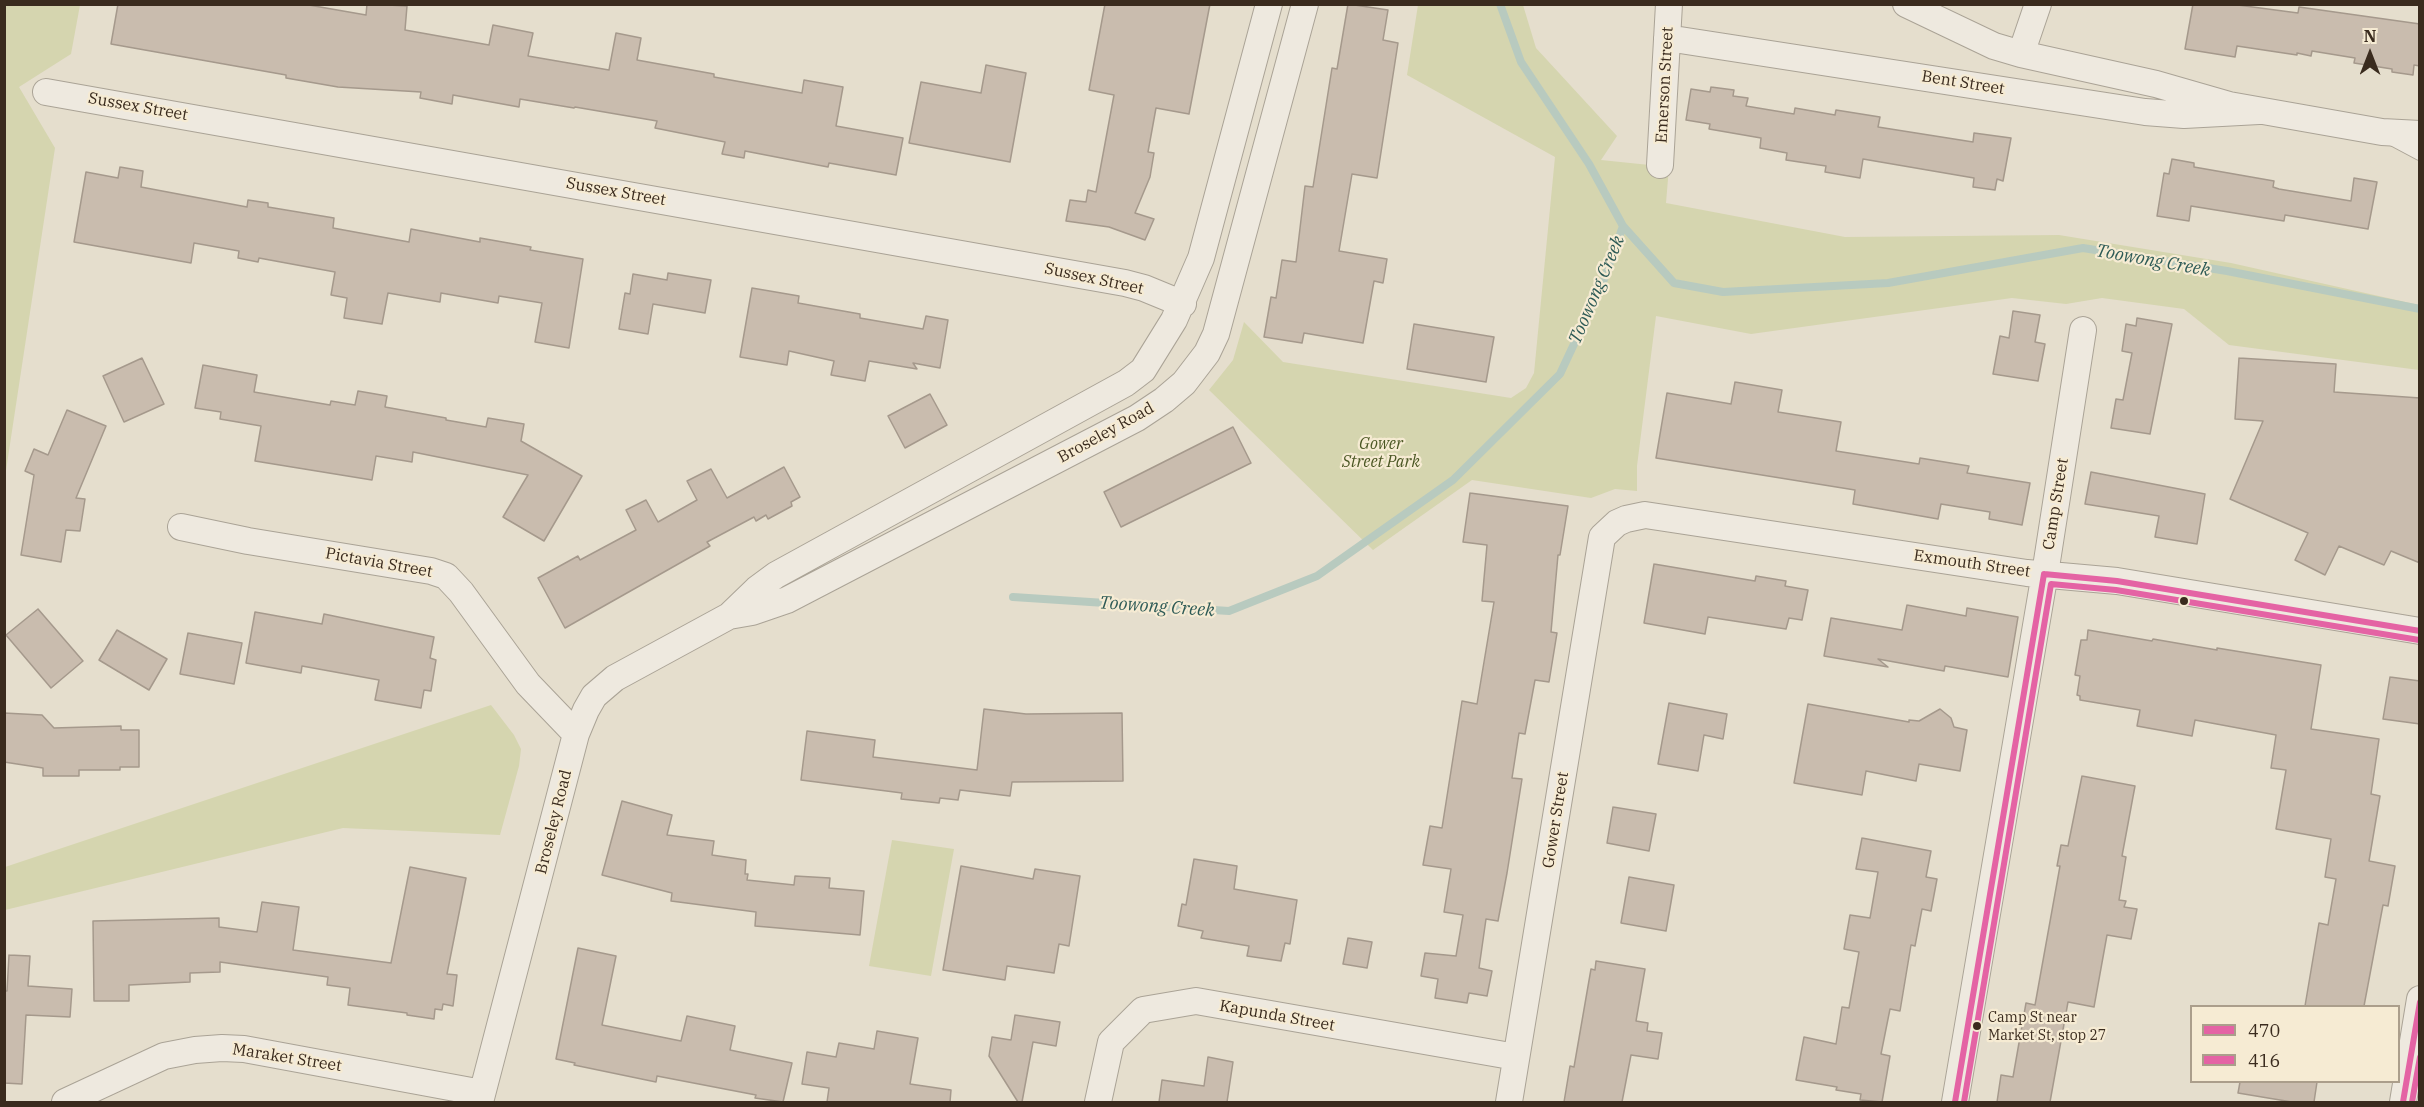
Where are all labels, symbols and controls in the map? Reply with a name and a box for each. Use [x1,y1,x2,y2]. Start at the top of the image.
north arrow [2340,24,2400,84]
street label: Emerson Street [1652,26,1678,144]
text: N [2364,26,2376,46]
street label: Bent Street [1920,67,2006,99]
street label: Sussex Street [87,89,189,125]
street label: Sussex Street [565,174,667,210]
water label: Toowong Creek [1564,233,1630,347]
water label: Toowong Creek [2094,240,2212,282]
street label: Sussex Street [1043,259,1145,299]
street label: Broseley Road [1055,399,1157,467]
park label: Gower Street Park [1342,434,1420,472]
street label: Camp Street [2039,457,2073,551]
street label: Pictavia Street [324,544,434,582]
street label: Exmouth Street [1912,546,2032,582]
water label: Toowong Creek [1099,592,1215,622]
unlabelled marker [2178,595,2190,607]
street label: Broseley Road [532,768,576,876]
street label: Gower Street [1539,771,1573,869]
street label: Kapunda Street [1218,996,1336,1036]
legend [2190,1005,2400,1083]
place label: Camp St near Market St, stop 27 [1988,1010,2106,1042]
text: 470 [2248,1019,2280,1042]
marker: Camp St near Market St, stop 27 [1971,1020,1983,1032]
street label: Maraket Street [231,1040,343,1076]
text: 416 [2248,1049,2280,1072]

